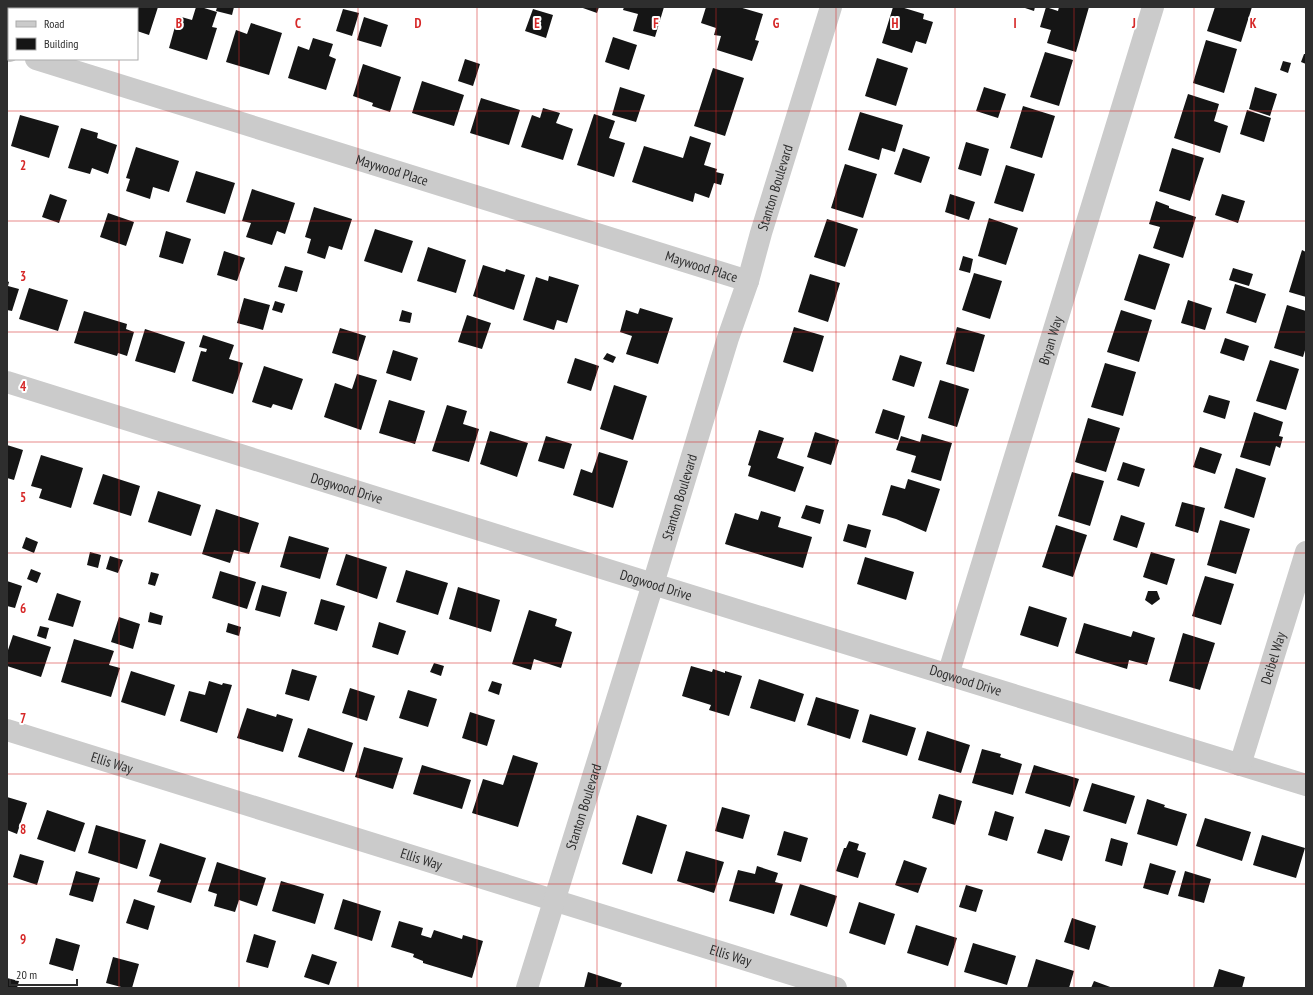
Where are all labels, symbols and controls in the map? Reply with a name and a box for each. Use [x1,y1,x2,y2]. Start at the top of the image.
legend [8,8,138,60]
text: B [176,15,182,32]
text: C [295,15,301,32]
text: D [415,15,422,32]
text: E [534,15,540,32]
text: F [653,15,659,32]
text: G [773,15,780,32]
text: H [892,15,899,32]
text: I [1013,15,1017,32]
text: J [1131,15,1136,32]
text: K [1250,15,1257,32]
text: Road [44,16,64,31]
text: Building [44,36,79,51]
street label: Stanton Boulevard [753,142,797,233]
street label: Maywood Place [354,150,431,190]
text: 2 [20,157,26,174]
street label: Maywood Place [663,247,740,286]
text: 3 [20,268,26,285]
street label: Bryan Way [1035,313,1067,367]
text: 4 [20,378,27,395]
street label: Stanton Boulevard [658,452,701,542]
street label: Dogwood Drive [309,469,385,508]
text: 5 [20,489,26,506]
street label: Dogwood Drive [618,565,694,605]
text: 6 [20,600,26,617]
street label: Deibel Way [1257,629,1290,686]
street label: Dogwood Drive [928,661,1004,700]
text: 7 [20,710,26,727]
street label: Ellis Way [89,748,136,778]
street label: Stanton Boulevard [562,761,605,852]
text: 8 [20,821,26,838]
street label: Ellis Way [398,844,445,874]
text: 9 [20,931,26,948]
street label: Ellis Way [708,940,755,970]
scale bar [10,961,77,987]
text: 20 m [16,967,37,982]

